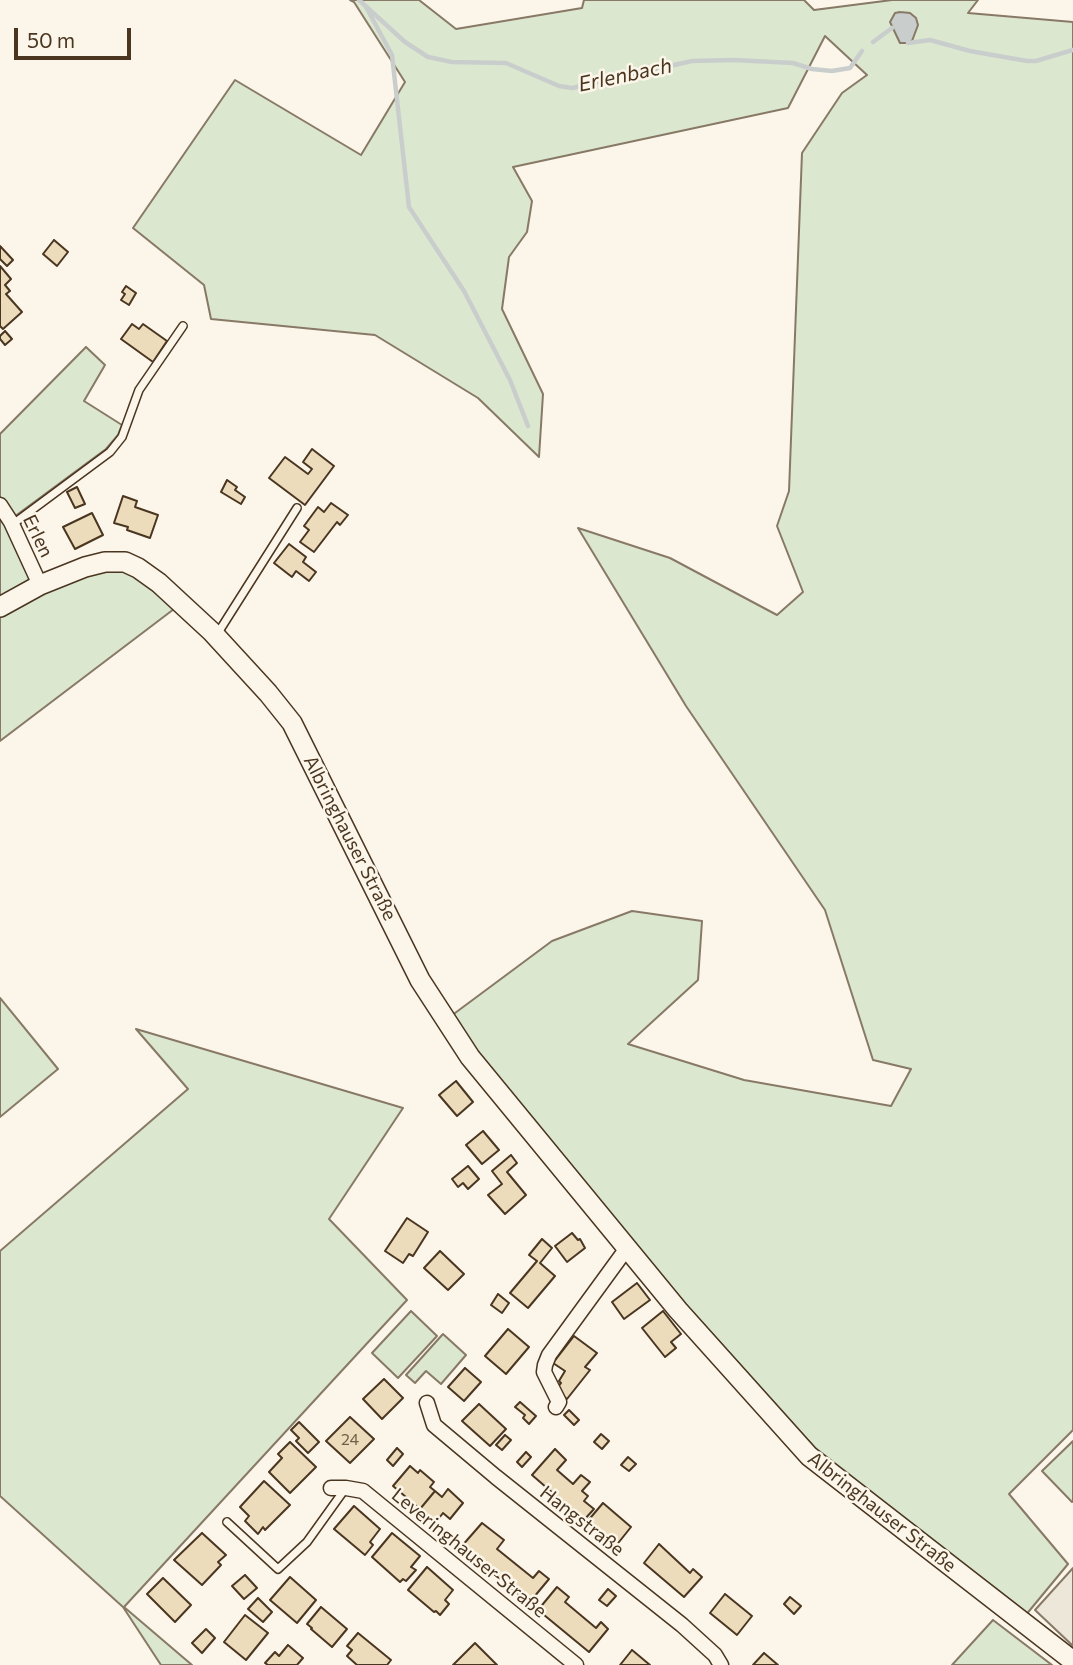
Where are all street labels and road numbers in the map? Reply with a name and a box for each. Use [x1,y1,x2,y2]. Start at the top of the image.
street label: Erlen [18,511,58,561]
street label: Albringhauser Straße [299,752,401,924]
street label: Albringhauser Straße [803,1447,961,1577]
street label: Hangstraße [535,1481,629,1561]
street label: Leveringhauser Straße [387,1484,551,1622]

